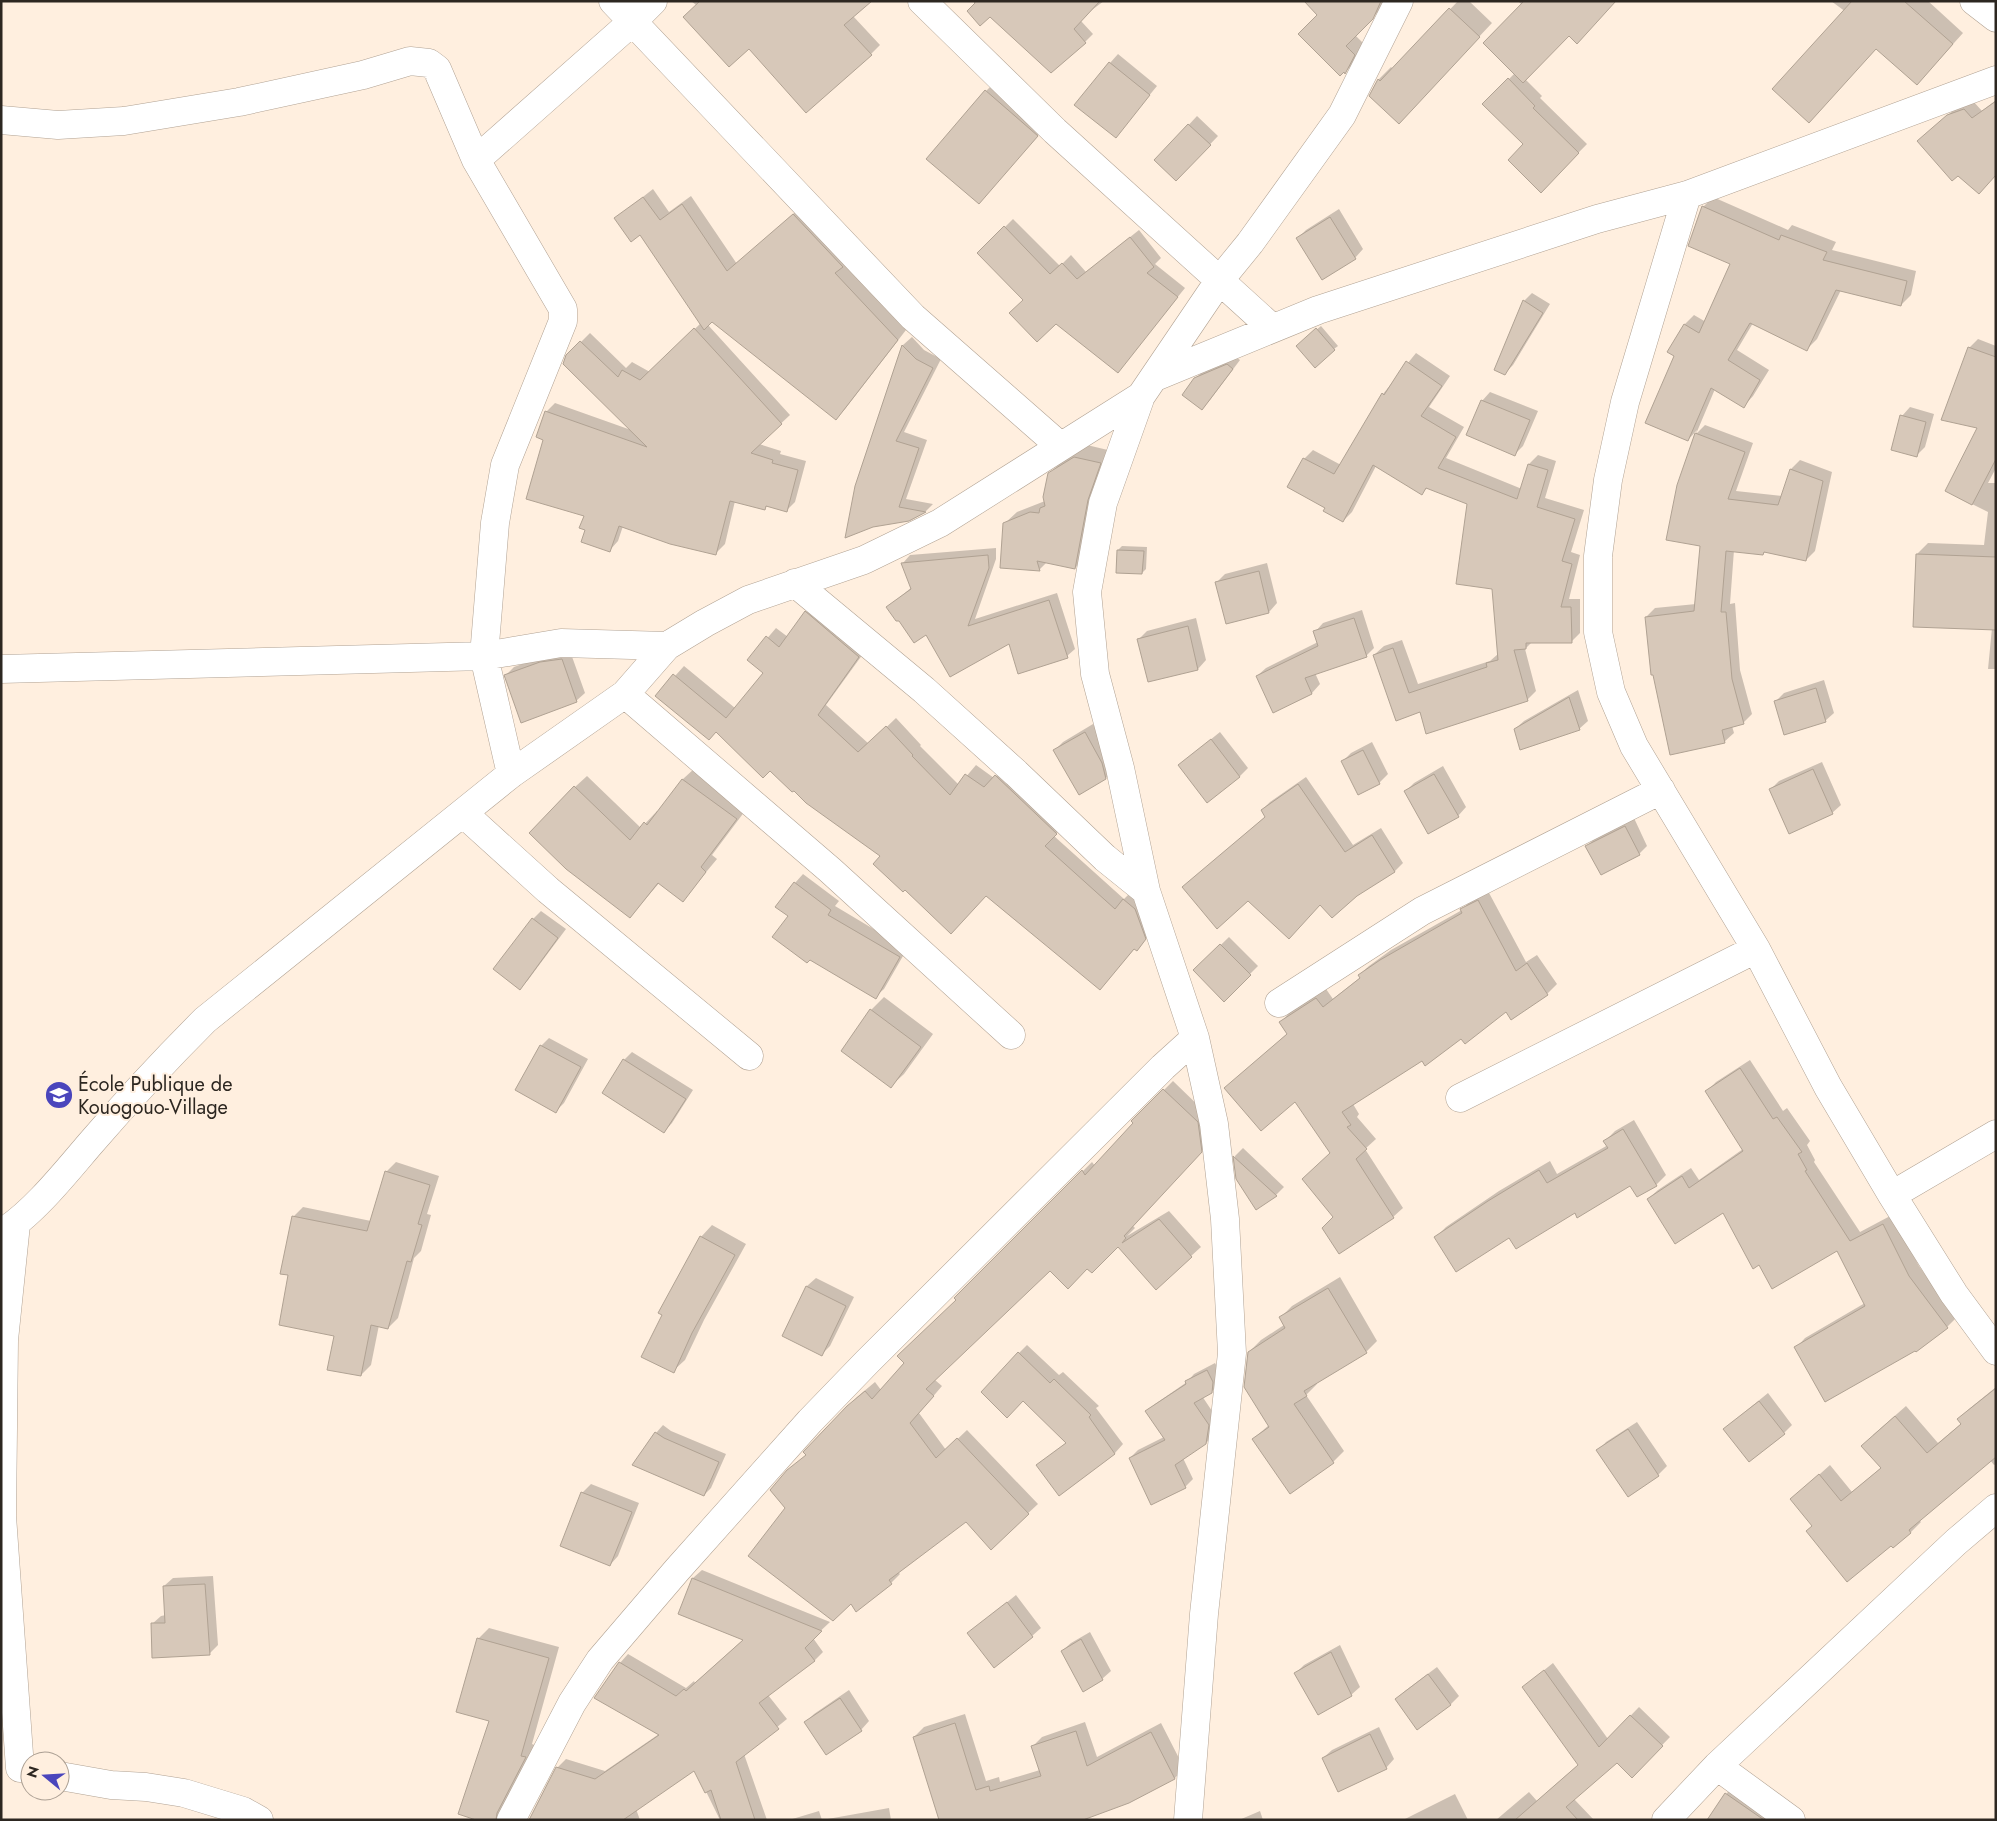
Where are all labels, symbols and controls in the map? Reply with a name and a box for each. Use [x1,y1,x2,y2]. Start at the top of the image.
place label: École Publique de Kouogouo-Village [78,1070,233,1122]
school or university icon: École Publique de Kouogouo-Village [44,1080,74,1110]
north arrow [20,1751,70,1801]
text: N [21,1764,44,1780]

